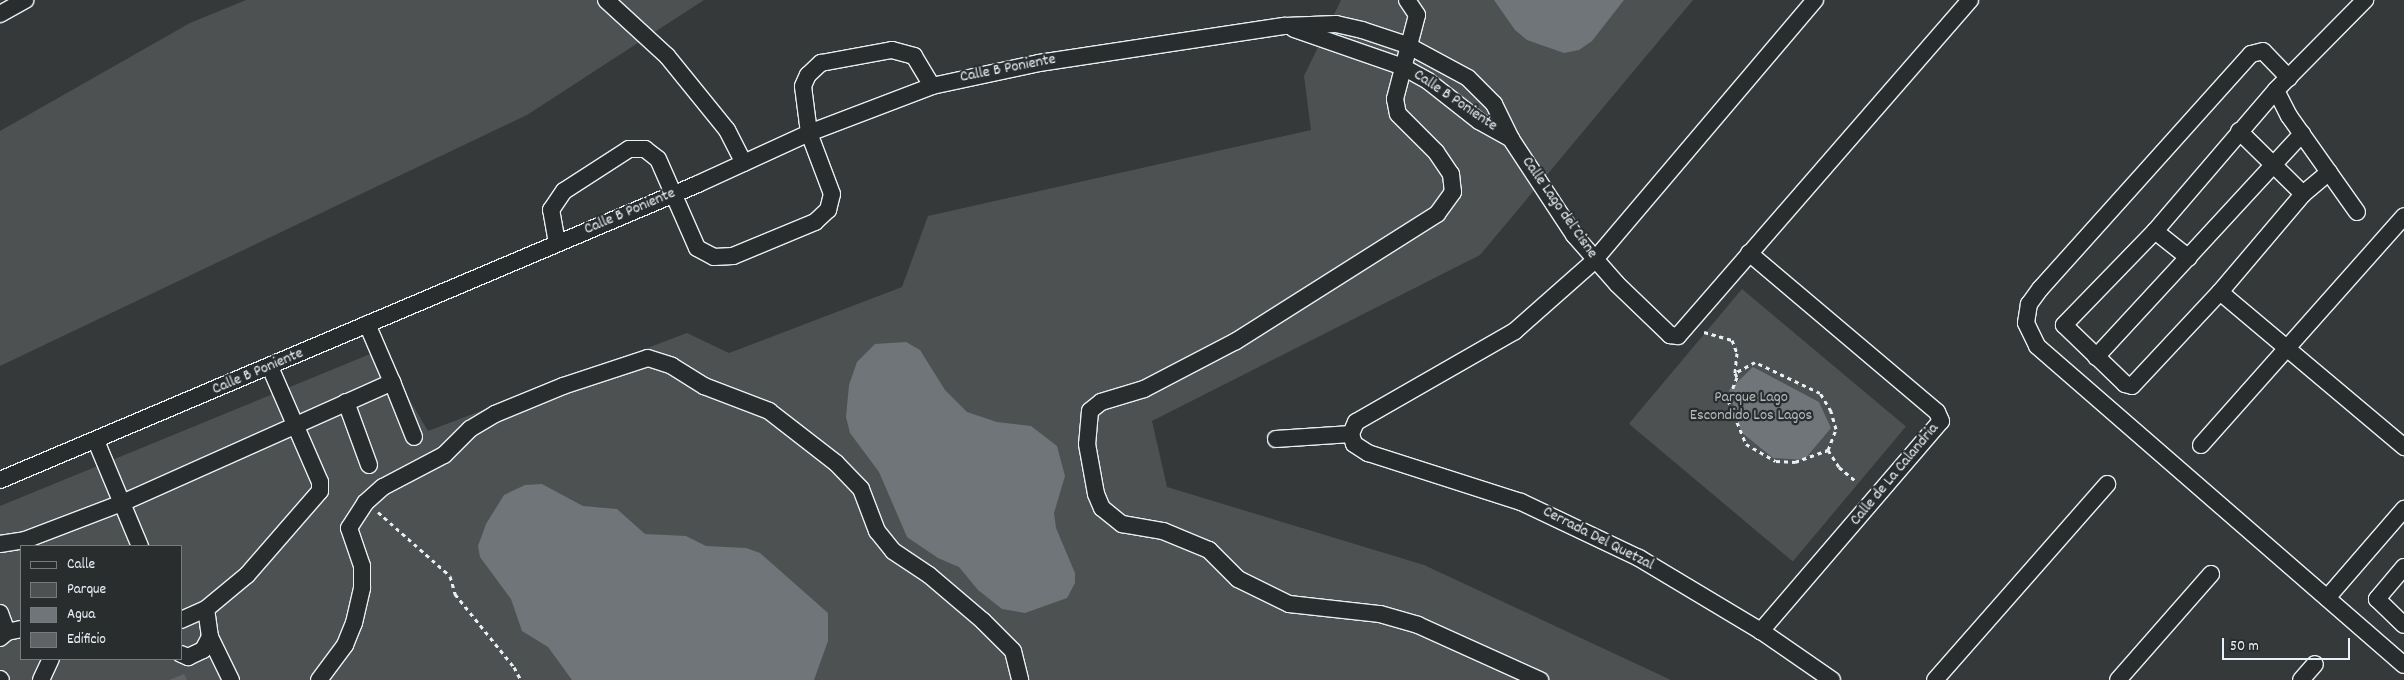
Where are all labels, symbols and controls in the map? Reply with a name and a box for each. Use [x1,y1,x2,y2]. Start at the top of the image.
street label: Calle B Poniente [959,50,1057,88]
street label: Calle B Poniente [1409,66,1501,136]
street label: Calle Lago del Cisne [1517,154,1601,262]
street label: Calle B Poniente [582,184,678,240]
street label: Calle B Poniente [210,344,306,400]
park label: Parque Lago Escondido Los Lagos [1690,388,1812,426]
street label: Calle de La Calandria [1847,420,1943,530]
street label: Cerrada Del Quetzal [1539,503,1657,575]
legend [20,545,182,660]
text: Calle [67,554,95,576]
text: Parque [67,579,106,601]
text: Agua [67,604,95,626]
scale bar [2224,628,2352,660]
text: Edificio [67,629,106,651]
text: 50 m [2230,636,2259,658]

